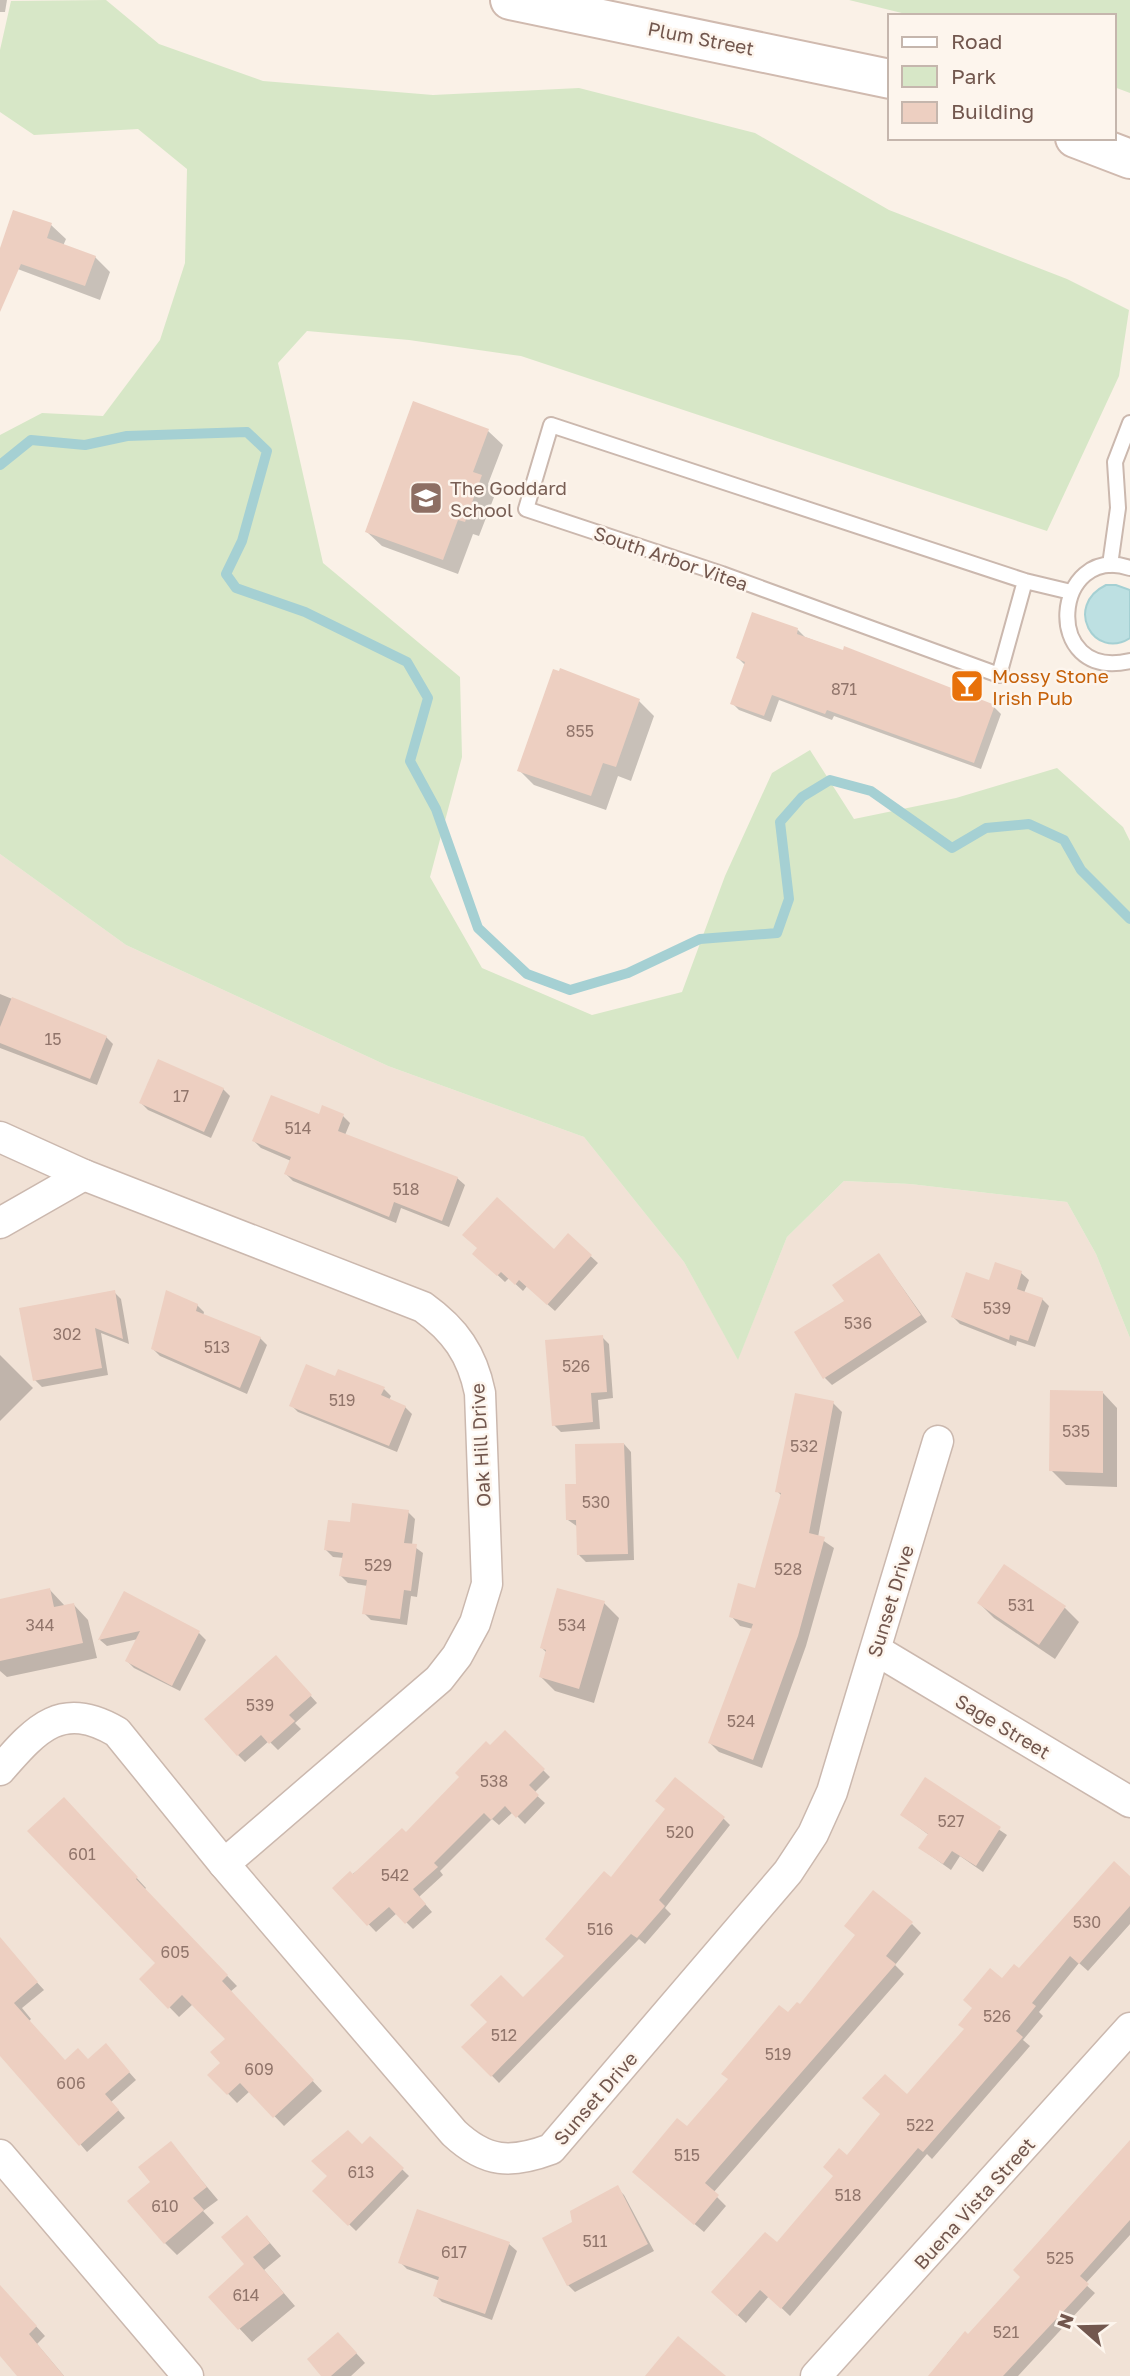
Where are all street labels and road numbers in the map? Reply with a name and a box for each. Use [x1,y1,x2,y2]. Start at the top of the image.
street label: Plum Street [646,16,756,60]
street label: South Arbor Vitea [591,521,751,595]
street label: Oak Hill Drive [465,1383,495,1507]
street label: Sunset Drive [862,1542,918,1660]
street label: Sage Street [951,1689,1055,1763]
street label: Sunset Drive [548,2047,642,2149]
street label: Buena Vista Street [909,2132,1039,2274]

